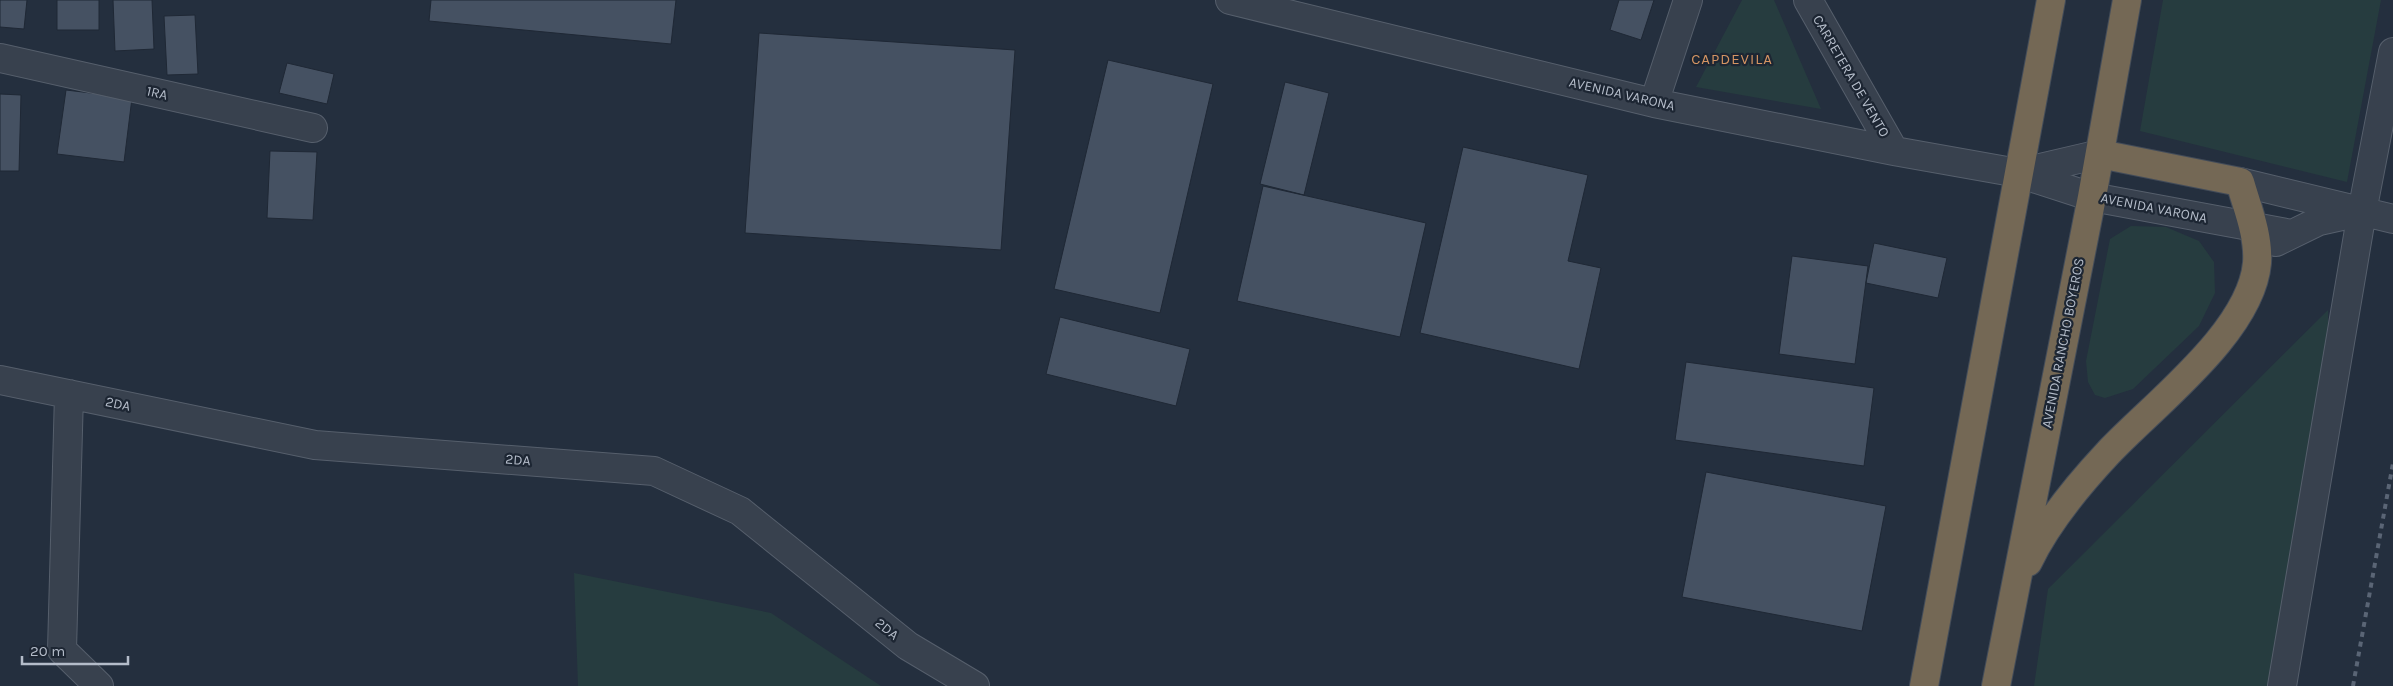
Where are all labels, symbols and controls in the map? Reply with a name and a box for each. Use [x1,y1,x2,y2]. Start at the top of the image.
street label: CARRETERA DE VENTO [1809,12,1893,140]
district label: CAPDEVILA [1691,50,1773,68]
street label: AVENIDA VARONA [1567,74,1677,114]
street label: 1RA [145,82,169,104]
street label: AVENIDA VARONA [2099,189,2209,227]
street label: AVENIDA RANCHO BOYEROS [2038,256,2088,430]
street label: 2DA [104,393,132,415]
street label: 2DA [505,451,531,469]
street label: 2DA [872,614,902,644]
scale bar [22,634,129,666]
text: 20 m [30,642,65,660]

